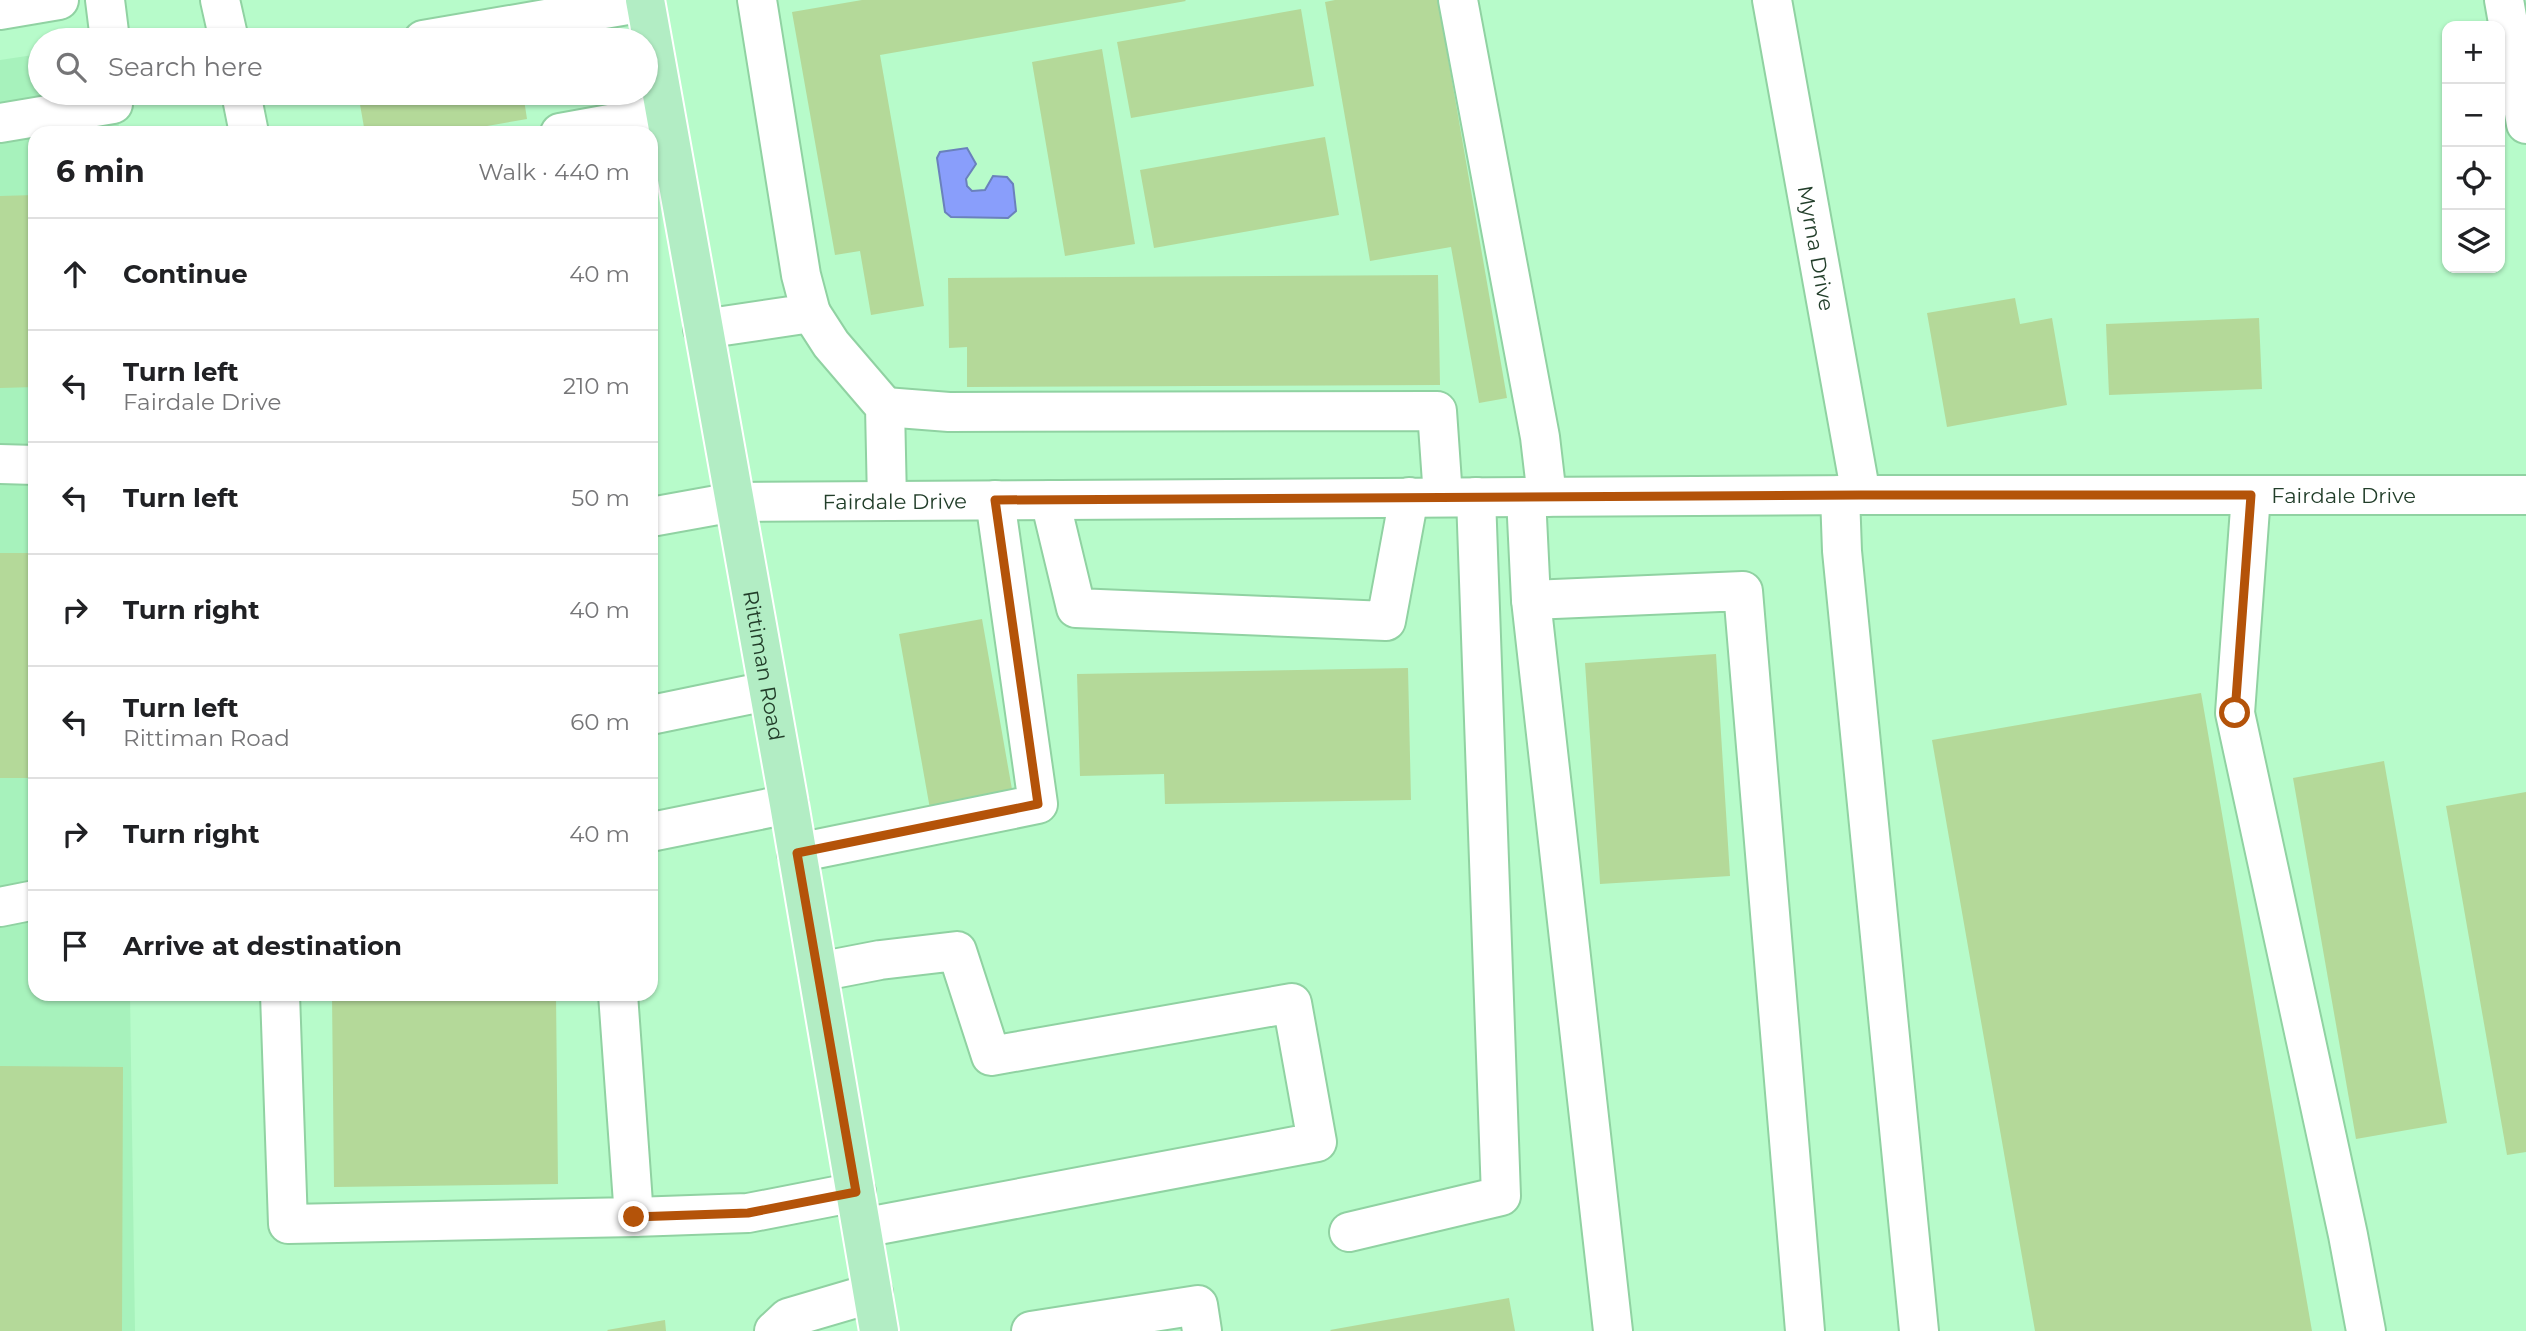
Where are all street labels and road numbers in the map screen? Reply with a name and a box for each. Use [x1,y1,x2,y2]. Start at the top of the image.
street label: Myrna Drive [1793,183,1840,313]
street label: Fairdale Drive [2271,483,2416,508]
street label: Fairdale Drive [822,488,967,514]
street label: Rittiman Road [738,588,790,743]

